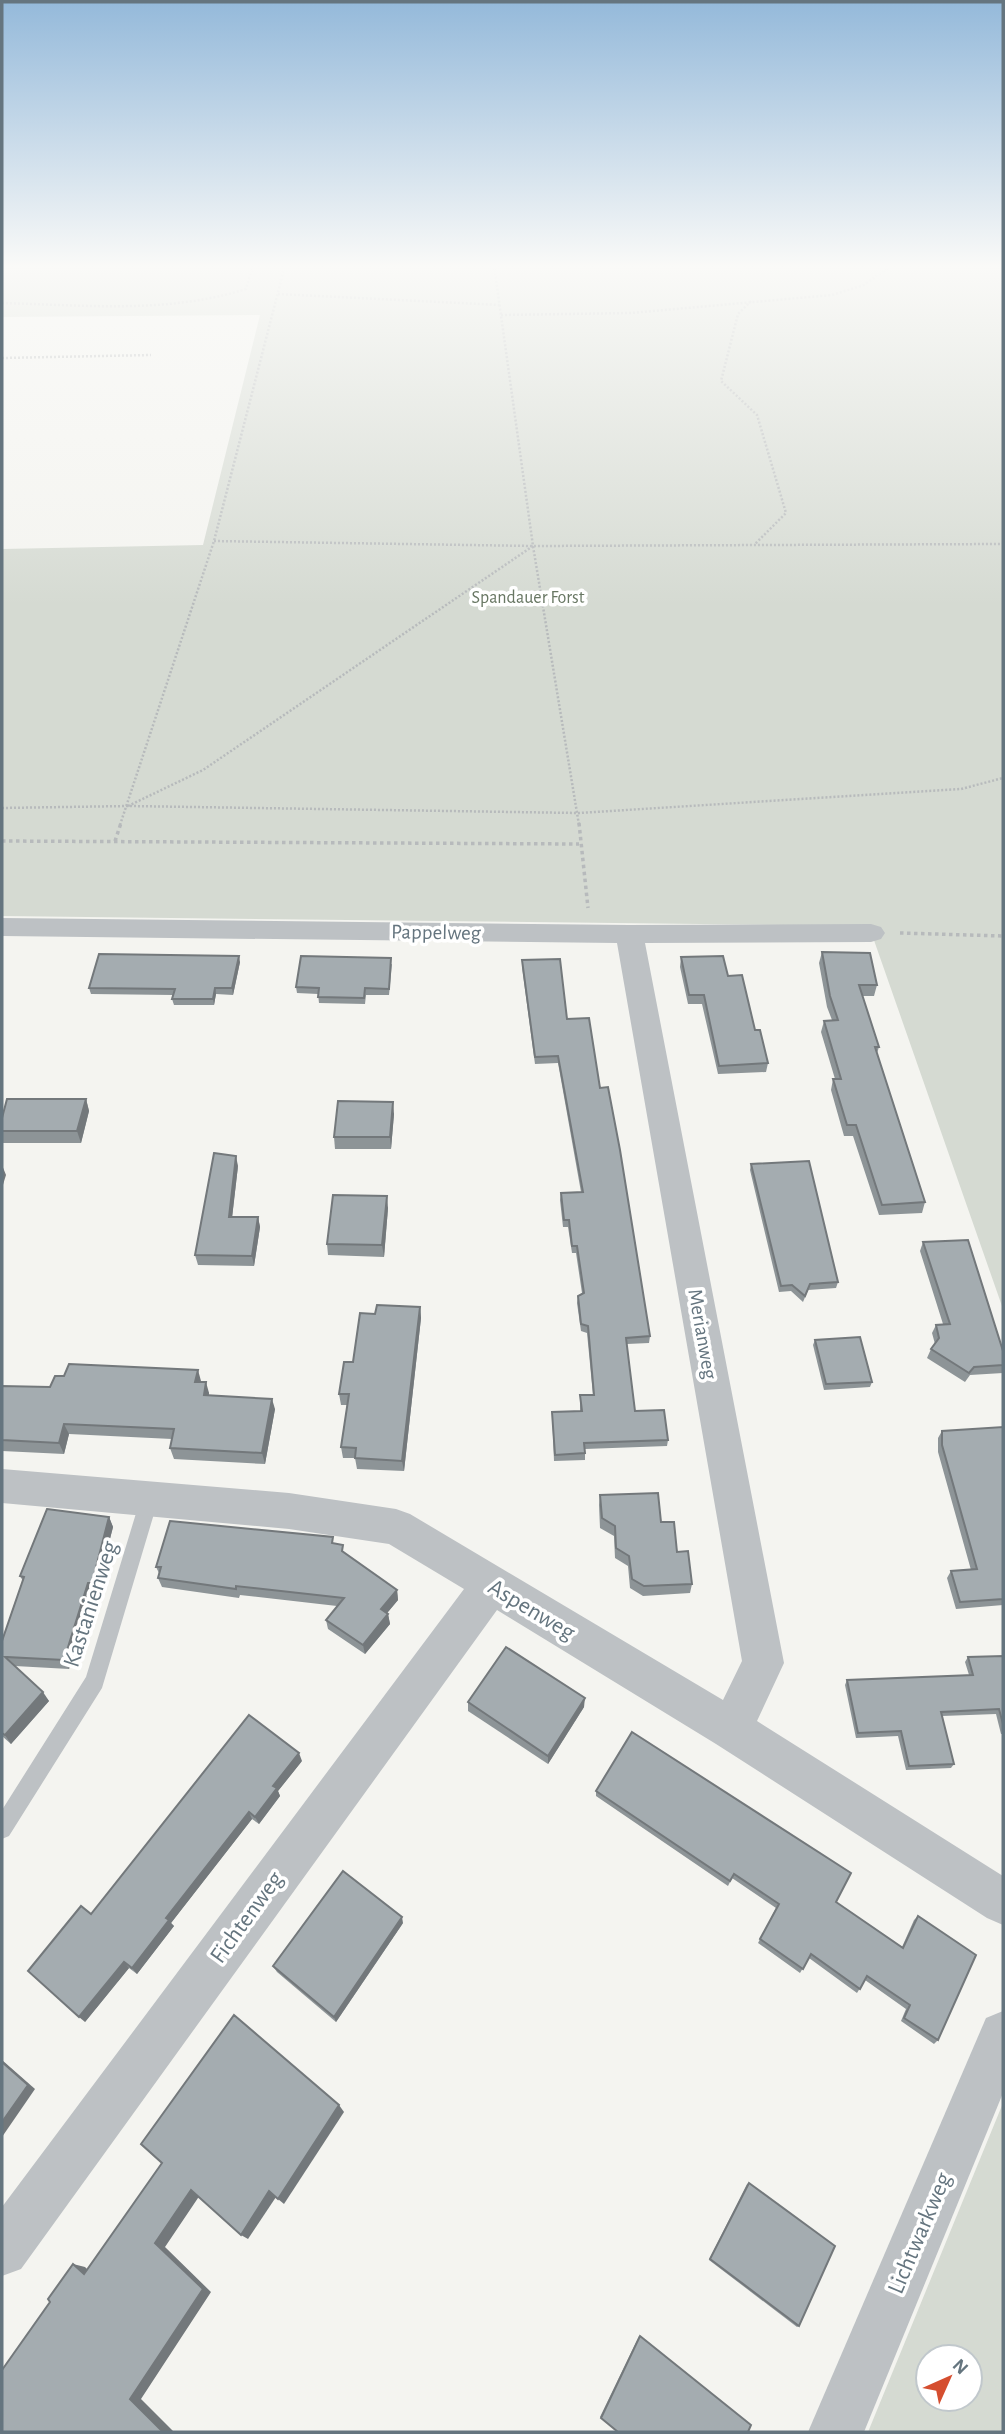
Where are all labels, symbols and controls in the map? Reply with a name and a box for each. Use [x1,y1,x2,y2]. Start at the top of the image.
park label: Spandauer Forst [471,589,585,607]
street label: Pappelweg [391,921,482,944]
street label: Merianweg [684,1287,721,1382]
street label: Kastanienweg [59,1538,123,1670]
street label: Aspenweg [484,1575,579,1645]
street label: Fichtenweg [206,1867,288,1968]
street label: Lichtwarkweg [884,2169,956,2297]
north arrow [914,2343,984,2413]
text: N [949,2356,971,2378]

